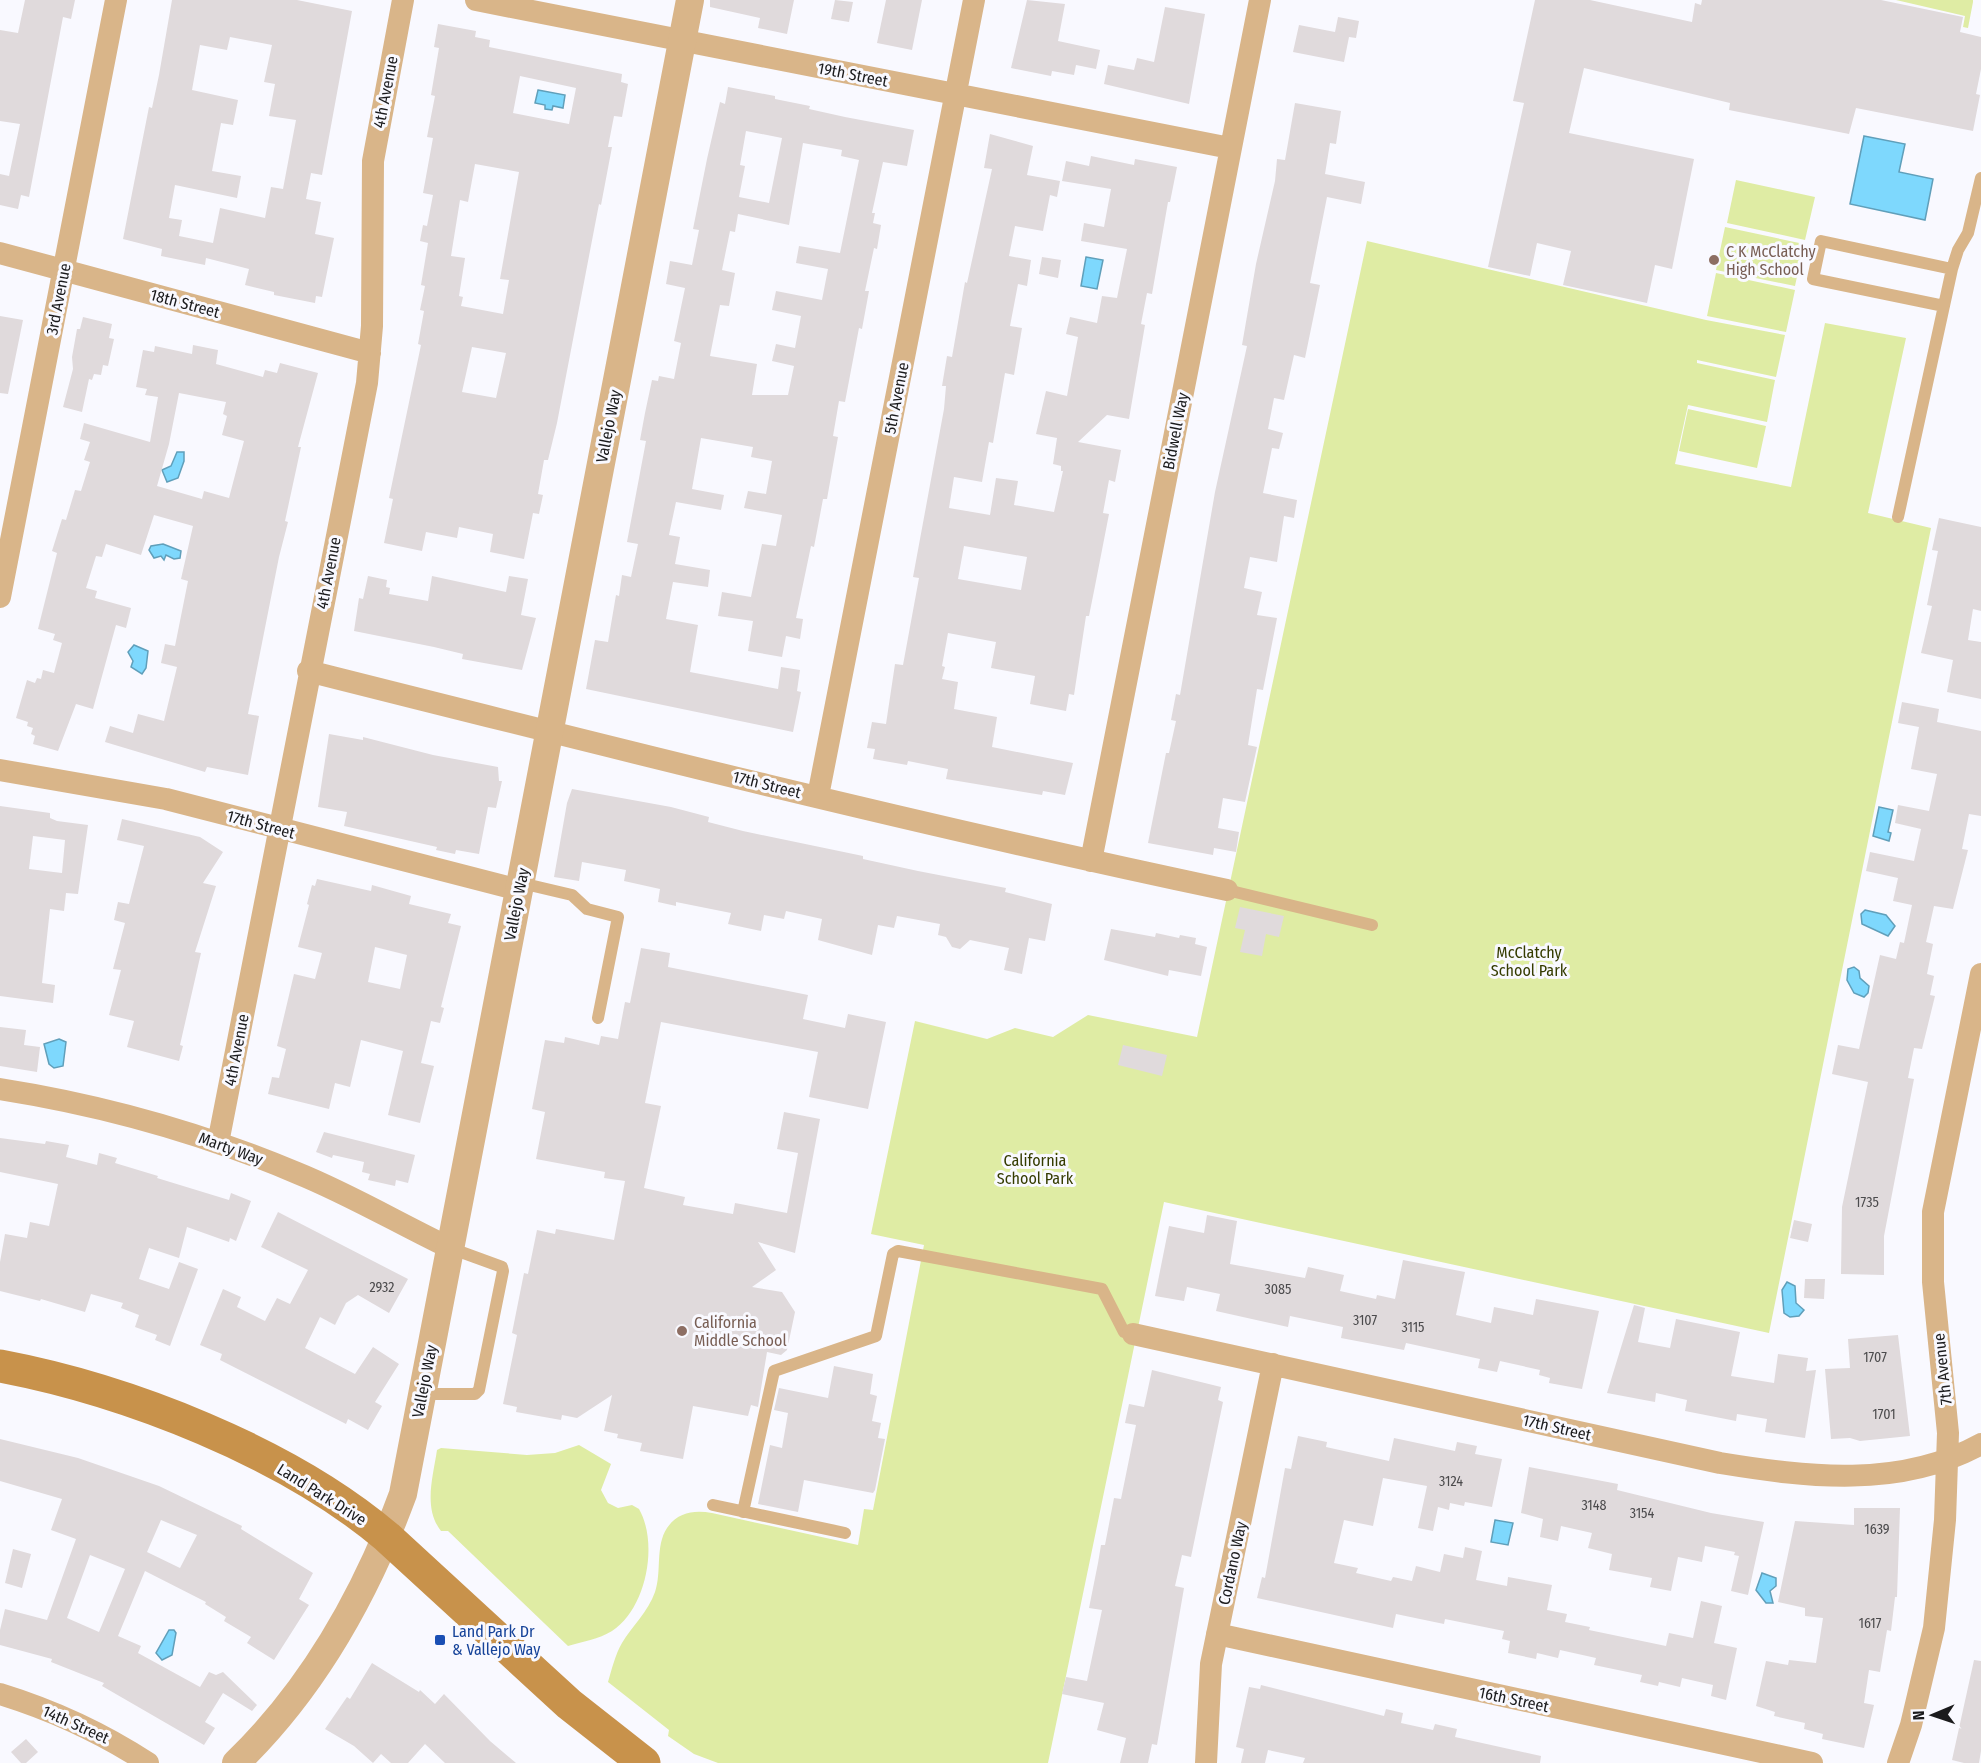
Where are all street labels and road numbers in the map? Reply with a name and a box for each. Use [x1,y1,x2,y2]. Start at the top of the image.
street label: 4th Avenue [369,54,402,130]
street label: 19th Street [816,58,890,91]
street label: 3rd Avenue [42,261,75,337]
street label: 18th Street [148,285,222,322]
street label: 5th Avenue [880,360,913,436]
street label: Vallejo Way [592,387,625,464]
street label: Bidwell Way [1159,390,1192,471]
street label: 4th Avenue [312,535,345,611]
street label: 17th Street [731,767,804,802]
street label: 17th Street [225,806,298,843]
street label: Vallejo Way [500,865,533,942]
street label: 4th Avenue [220,1012,253,1088]
street label: Marty Way [196,1128,266,1169]
street label: 7th Avenue [1929,1332,1956,1406]
street label: Vallejo Way [408,1342,441,1419]
street label: 17th Street [1521,1410,1594,1445]
street label: Land Park Drive [274,1459,370,1529]
street label: Cordano Way [1214,1519,1251,1606]
street label: 16th Street [1477,1683,1551,1716]
street label: 14th Street [40,1701,113,1748]

